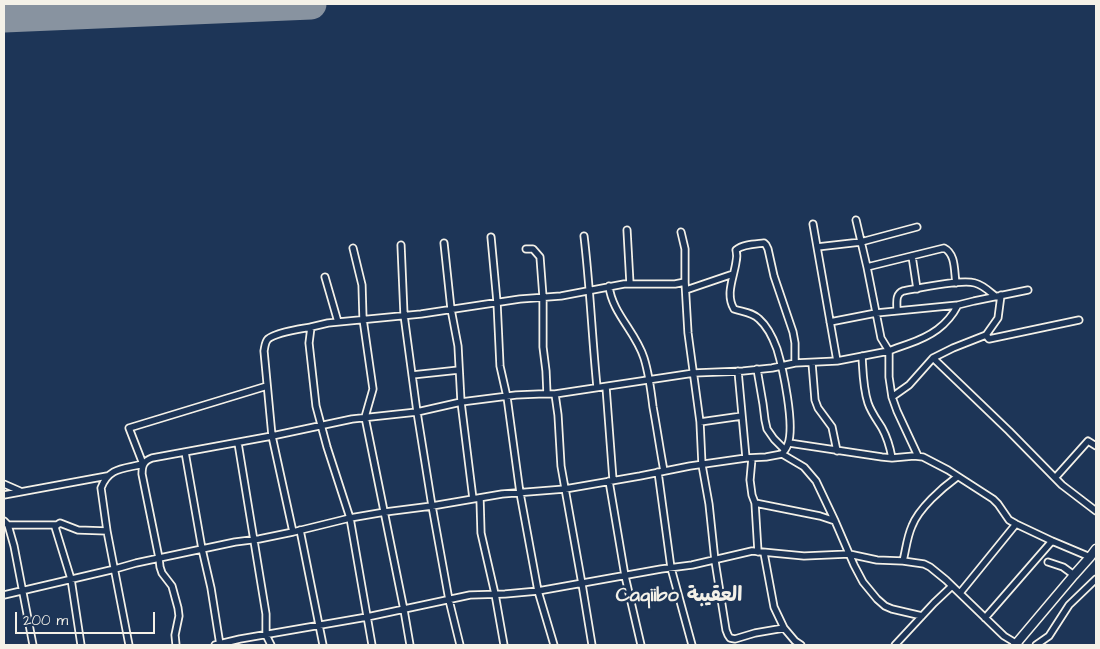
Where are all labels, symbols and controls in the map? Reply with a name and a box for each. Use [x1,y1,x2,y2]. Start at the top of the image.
district label: Caqiibo العقيبة [616,585,742,609]
scale bar [18,602,158,634]
text: 200 m [23,610,68,631]

